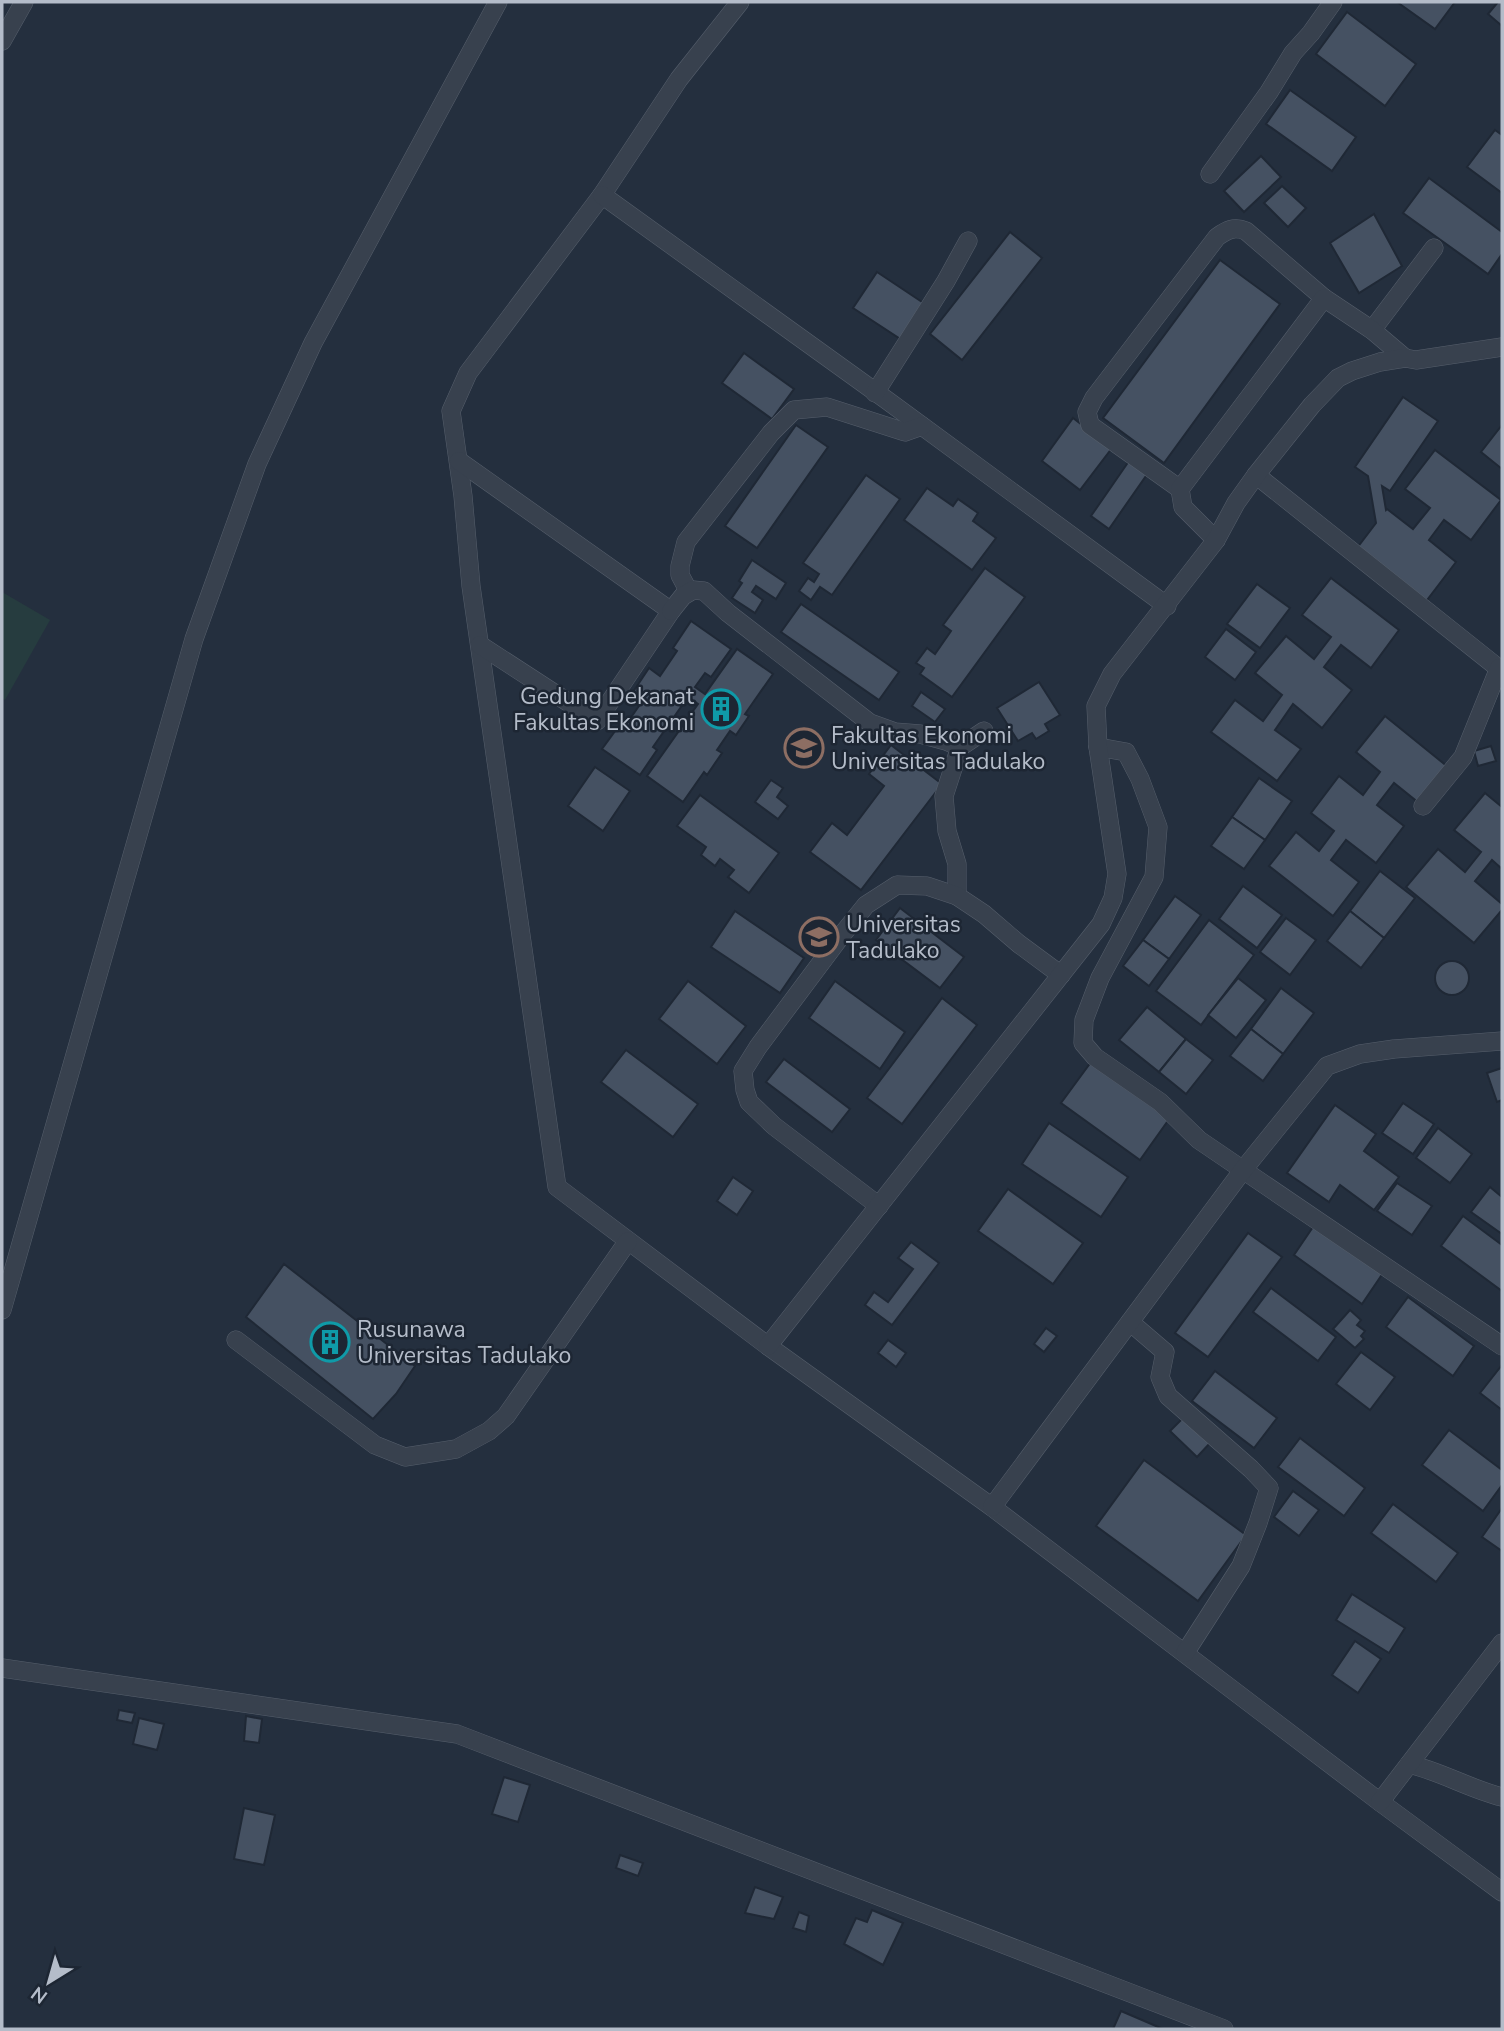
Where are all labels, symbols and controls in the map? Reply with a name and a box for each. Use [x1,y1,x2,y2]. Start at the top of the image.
place label: Gedung Dekanat Fakultas Ekonomi [513,681,695,738]
building icon: Gedung Dekanat Fakultas Ekonomi [700,688,742,730]
place label: Fakultas Ekonomi Universitas Tadulako [831,720,1045,777]
school or university icon: Fakultas Ekonomi Universitas Tadulako [783,727,825,769]
place label: Universitas Tadulako [846,909,961,966]
school or university icon: Universitas Tadulako [798,916,840,958]
place label: Rusunawa Universitas Tadulako [357,1314,571,1371]
building icon: Rusunawa Universitas Tadulako [309,1321,351,1363]
north arrow [14,1947,84,2017]
text: N [26,1980,53,2009]

